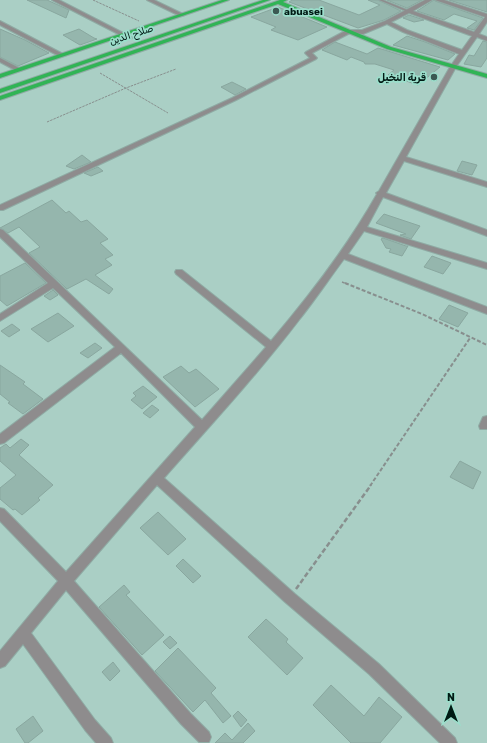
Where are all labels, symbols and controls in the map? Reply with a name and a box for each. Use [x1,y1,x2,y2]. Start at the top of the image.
marker: abuasei [271,6,281,16]
place label: abuasei [284,6,323,18]
street label: صلاح الدين [108,22,155,49]
place label: قرية النخيل [378,72,426,84]
marker: قرية النخيل [429,72,439,82]
north arrow [431,687,471,727]
text: N [447,691,455,704]

